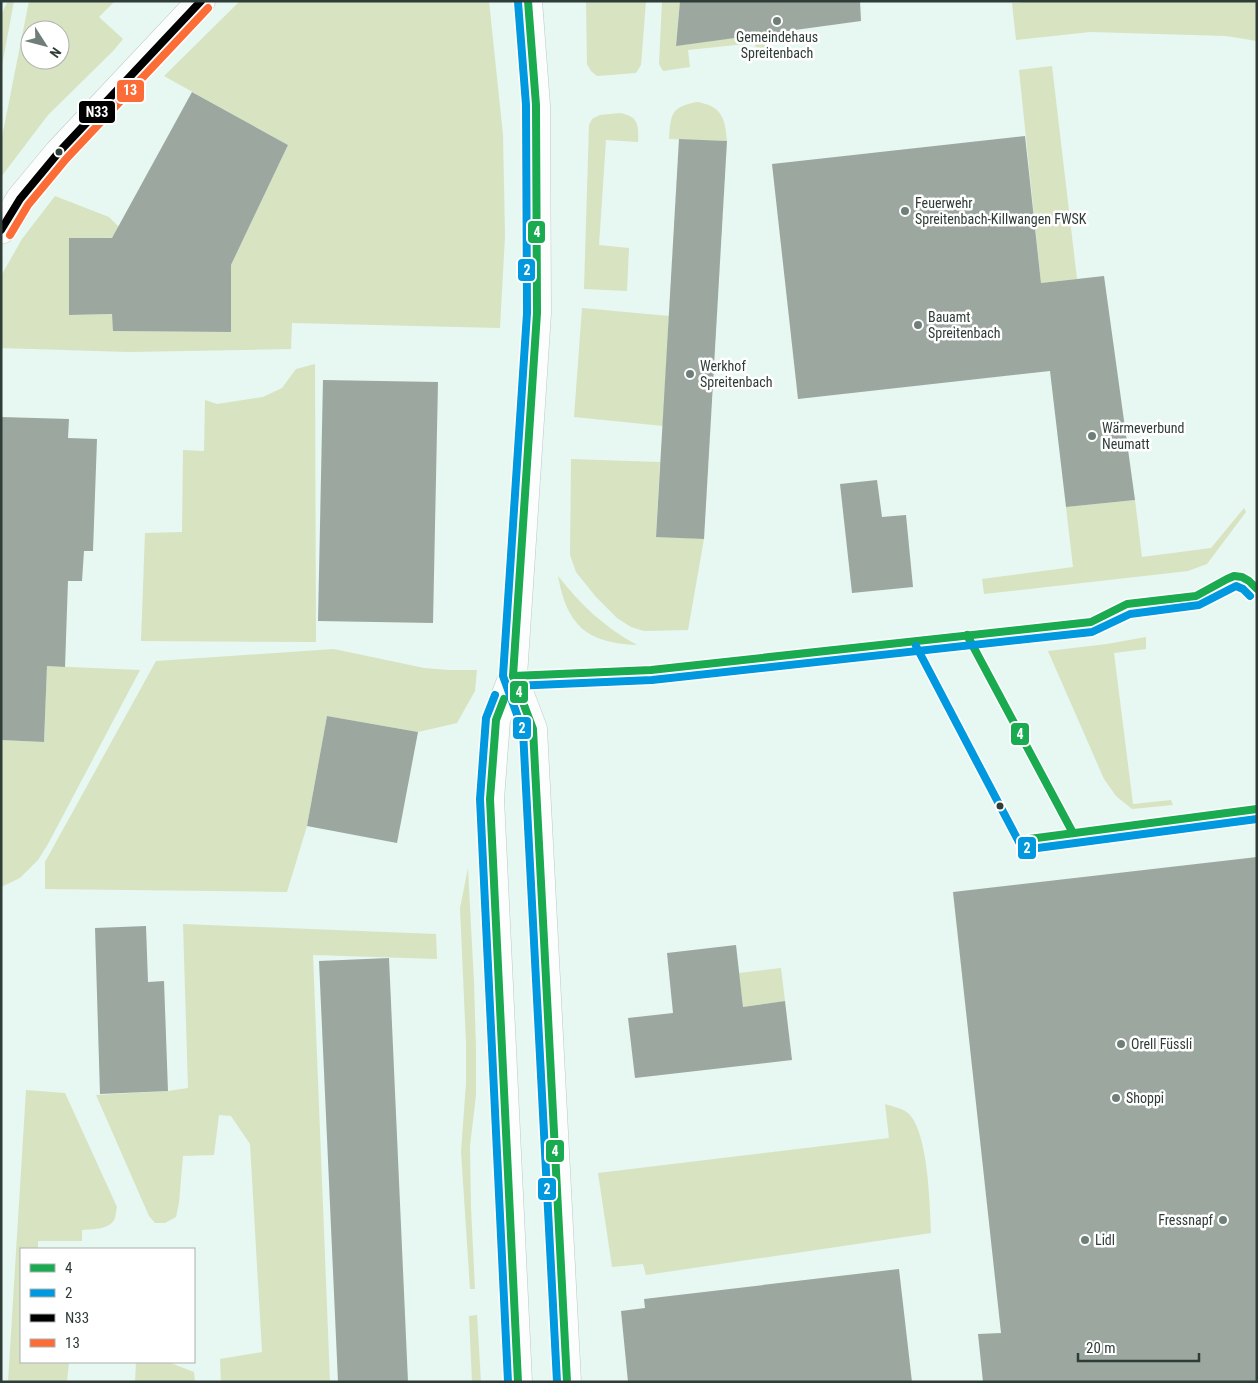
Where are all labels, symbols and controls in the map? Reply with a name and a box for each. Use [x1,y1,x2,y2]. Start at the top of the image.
marker: Gemeindehaus Spreitenbach [771,15,783,27]
north arrow [20,20,70,70]
place label: Gemeindehaus Spreitenbach [736,29,818,61]
text: N [47,44,65,61]
line badge: 13 [116,79,145,103]
text: 13 [123,82,137,98]
line badge: N33 [78,100,116,124]
text: N33 [86,104,108,120]
unlabelled marker [54,147,64,157]
place label: Feuerwehr Spreitenbach-Killwangen FWSK [915,195,1087,227]
marker: Feuerwehr Spreitenbach-Killwangen FWSK [899,205,911,217]
line badge: 4 [527,220,546,244]
text: 4 [533,224,541,240]
line badge: 2 [517,258,536,282]
text: 2 [523,262,531,278]
place label: Bauamt Spreitenbach [928,309,1000,341]
marker: Bauamt Spreitenbach [912,319,924,331]
place label: Werkhof Spreitenbach [700,358,772,390]
marker: Werkhof Spreitenbach [684,368,696,380]
place label: Wärmeverbund Neumatt [1102,420,1185,452]
marker: Wärmeverbund Neumatt [1086,430,1098,442]
line badge: 4 [509,680,529,704]
text: 4 [515,684,523,700]
line badge: 2 [512,716,532,740]
text: 2 [518,720,526,736]
line badge: 4 [1010,722,1030,746]
text: 4 [1016,726,1024,742]
unlabelled marker [995,801,1005,811]
line badge: 2 [1017,836,1037,860]
text: 2 [1023,840,1031,856]
place label: Orell Füssli [1131,1036,1192,1052]
marker: Orell Füssli [1115,1038,1127,1050]
place label: Shoppi [1126,1090,1164,1106]
marker: Shoppi [1110,1092,1122,1104]
line badge: 4 [545,1139,565,1163]
text: 4 [551,1143,559,1159]
line badge: 2 [537,1177,557,1201]
text: 2 [543,1181,551,1197]
place label: Fressnapf [1158,1212,1214,1228]
marker: Fressnapf [1217,1214,1229,1226]
place label: Lidl [1095,1232,1115,1248]
marker: Lidl [1079,1234,1091,1246]
legend [20,1248,195,1363]
text: 4 [65,1259,72,1277]
text: 2 [65,1284,72,1302]
text: N33 [65,1309,89,1327]
scale bar [1078,1330,1199,1362]
text: 13 [65,1334,80,1352]
text: 20 m [1086,1339,1116,1357]

